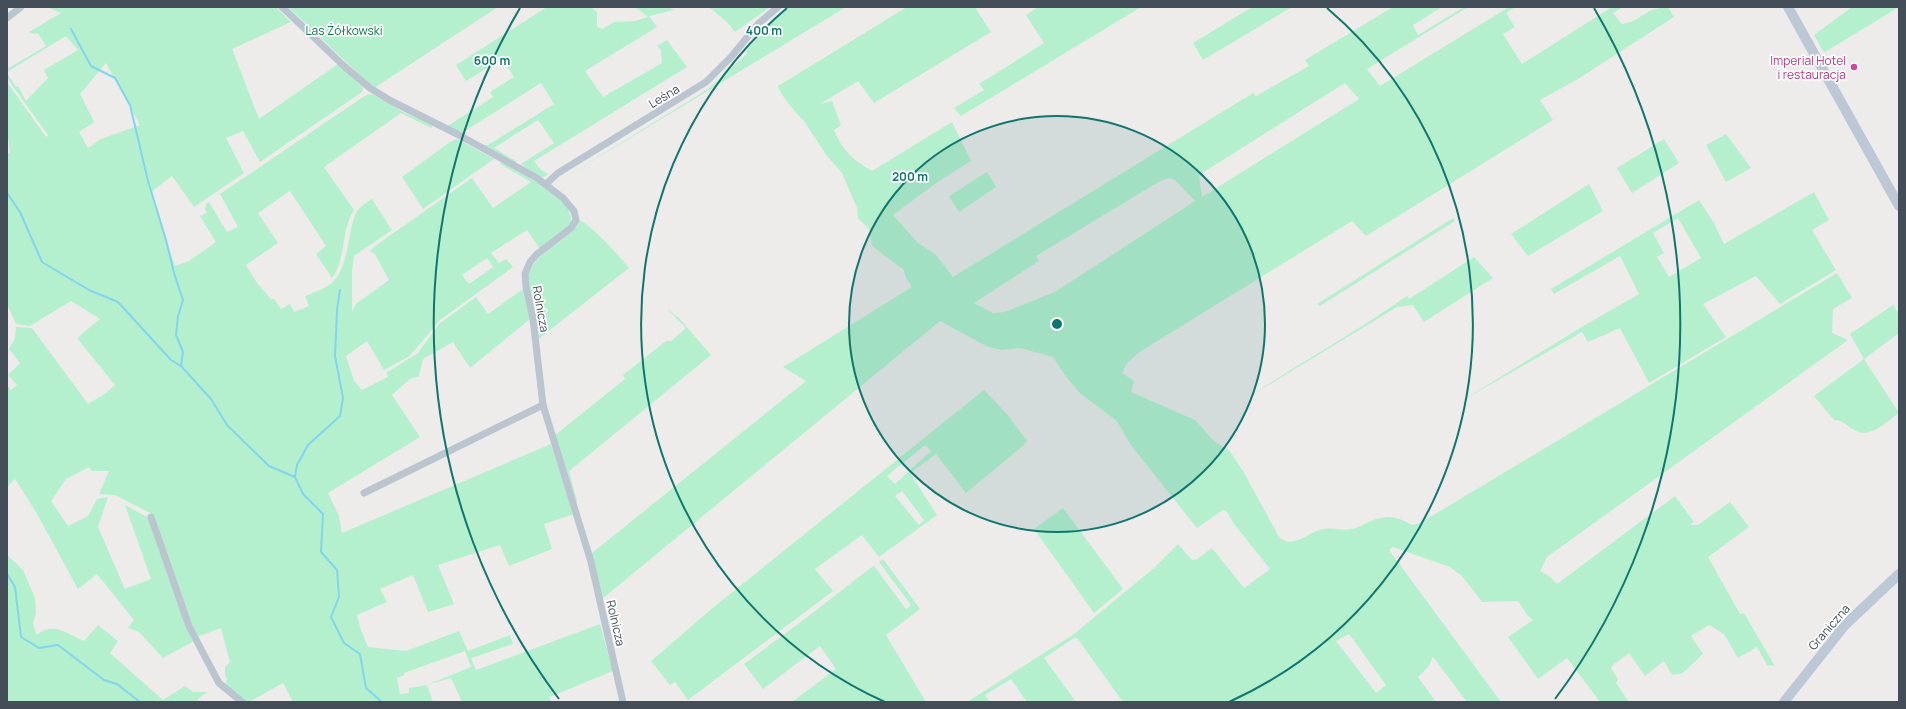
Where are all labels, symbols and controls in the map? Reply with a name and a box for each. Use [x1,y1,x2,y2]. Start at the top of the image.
park label: Las Żółkowski [305,22,383,39]
text: 400 m [746,22,782,39]
text: 600 m [474,52,510,69]
place label: Imperial Hotel i restauracja [1770,52,1846,83]
marker: Imperial Hotel i restauracja [1849,62,1859,72]
street label: Leśna [645,80,683,112]
text: 200 m [892,168,928,185]
street label: Rolnicza [529,285,553,333]
centre of rings [1050,317,1064,331]
street label: Rolnicza [602,598,630,648]
street label: Graniczna [1804,600,1854,654]

